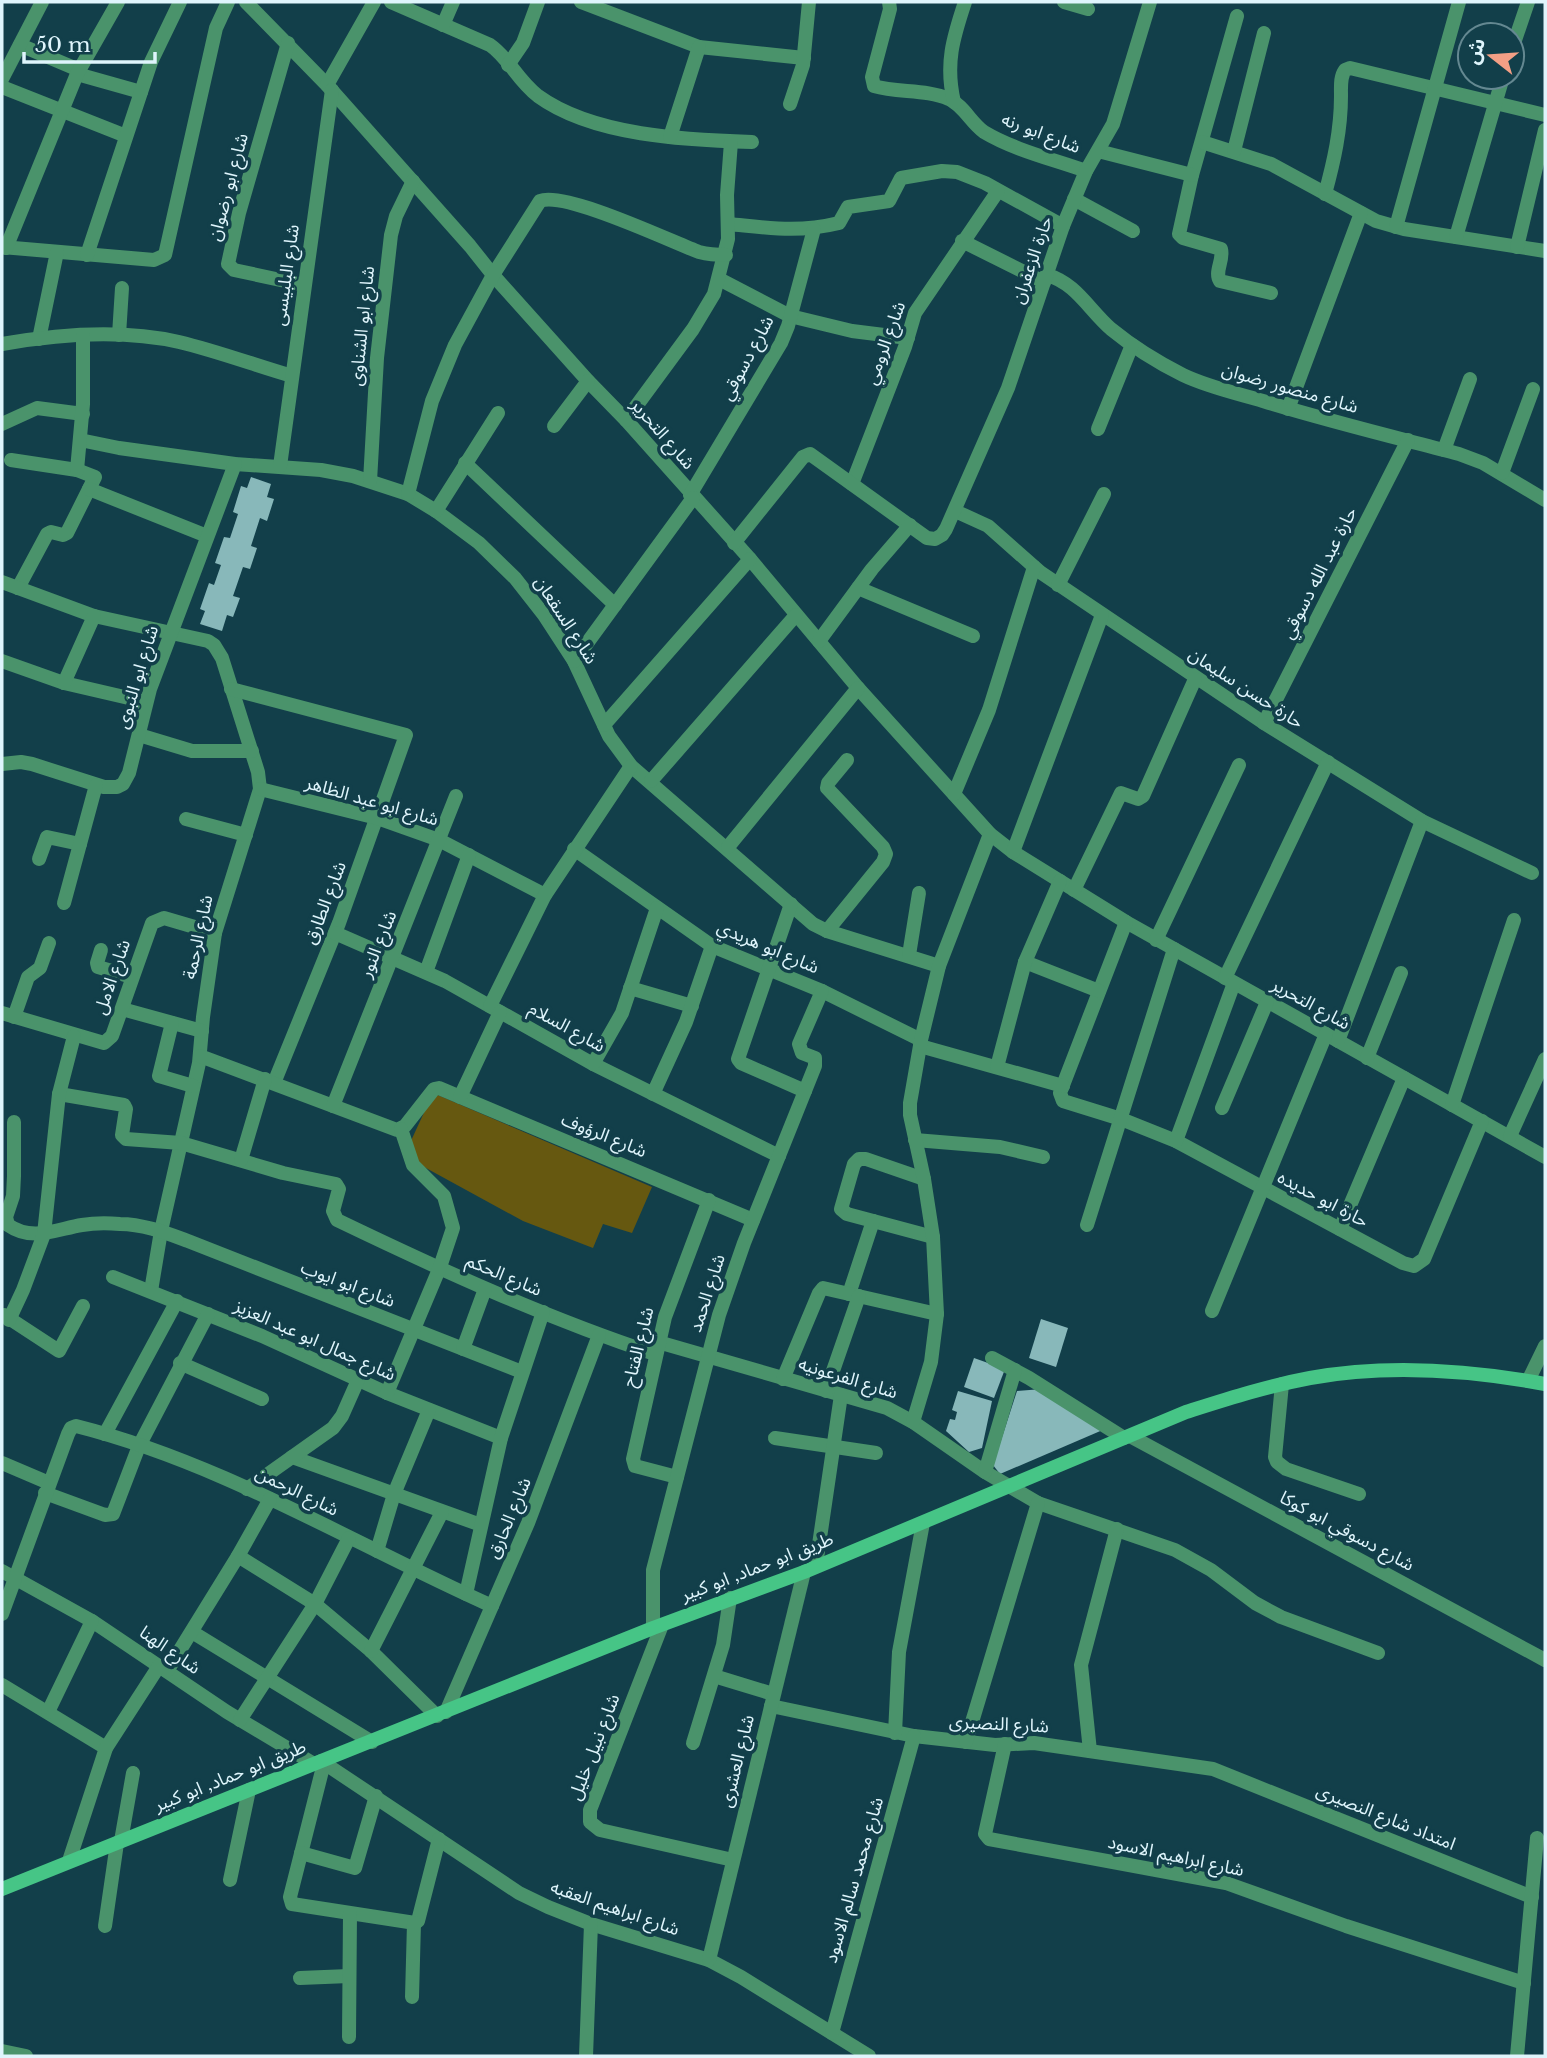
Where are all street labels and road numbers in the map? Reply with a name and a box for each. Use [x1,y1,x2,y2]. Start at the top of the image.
street label: شارع ابو رنه [997,108,1084,161]
street label: شارع ابو رضوان [203,131,256,244]
street label: حارة الزعفران [1007,213,1057,307]
street label: شارع البلبيسى [268,223,307,328]
street label: شارع ابو الشناوى [345,265,382,387]
street label: شارع الرومي [860,298,913,389]
street label: شارع دسوقي [716,312,781,406]
street label: شارع منصور رضوان [1219,358,1361,421]
street label: شارع التحرير [623,393,700,476]
street label: حارة عبد الله دسوقي [1276,503,1364,644]
street label: شارع السقعان [527,572,603,670]
street label: شارع ابو النبوى [111,623,166,732]
street label: حارة حسن سليمان [1184,643,1308,733]
street label: شارع ابو عبد الظاهر [301,771,441,833]
street label: شارع الطارق [299,858,354,949]
street label: شارع الرحمة [178,893,221,982]
street label: شارع النور [354,907,404,983]
street label: شارع ابو هريدي [713,916,822,981]
street label: شارع الامل [89,937,138,1018]
street label: شارع التحرير [1266,973,1354,1037]
street label: شارع السلام [523,997,609,1060]
street label: شارع الرؤوف [557,1108,650,1165]
street label: حارة ابو حديده [1274,1166,1372,1232]
street label: شارع الحكم [462,1249,545,1304]
street label: شارع الحمد [684,1251,733,1336]
street label: شارع ابو ايوب [297,1256,398,1315]
street label: شارع جمال ابو عبد العزيز [229,1294,399,1388]
street label: شارع الفتاح [617,1305,661,1390]
street label: شارع الفرعونيه [795,1352,900,1406]
street label: شارع الرحمن [251,1461,342,1523]
street label: شارع الحارق [482,1474,539,1563]
street label: شارع دسوقي ابو كوكا [1275,1486,1418,1578]
street label: طريق ابو حماد, ابو كبير [677,1528,836,1607]
street label: شارع الهنا [133,1621,205,1681]
street label: شارع نبيل خليل [564,1691,627,1804]
street label: شارع النصيرى [948,1710,1050,1741]
street label: شارع العشرى [715,1712,762,1810]
street label: طريق ابو حماد, ابو كبير [150,1735,309,1817]
street label: امتداد شارع النصيرى [1312,1779,1459,1858]
street label: شارع محمد سالم الاسود [820,1795,891,1966]
street label: شارع ابراهيم الاسود [1105,1831,1246,1884]
street label: شارع ابراهيم العقبه [547,1876,682,1943]

